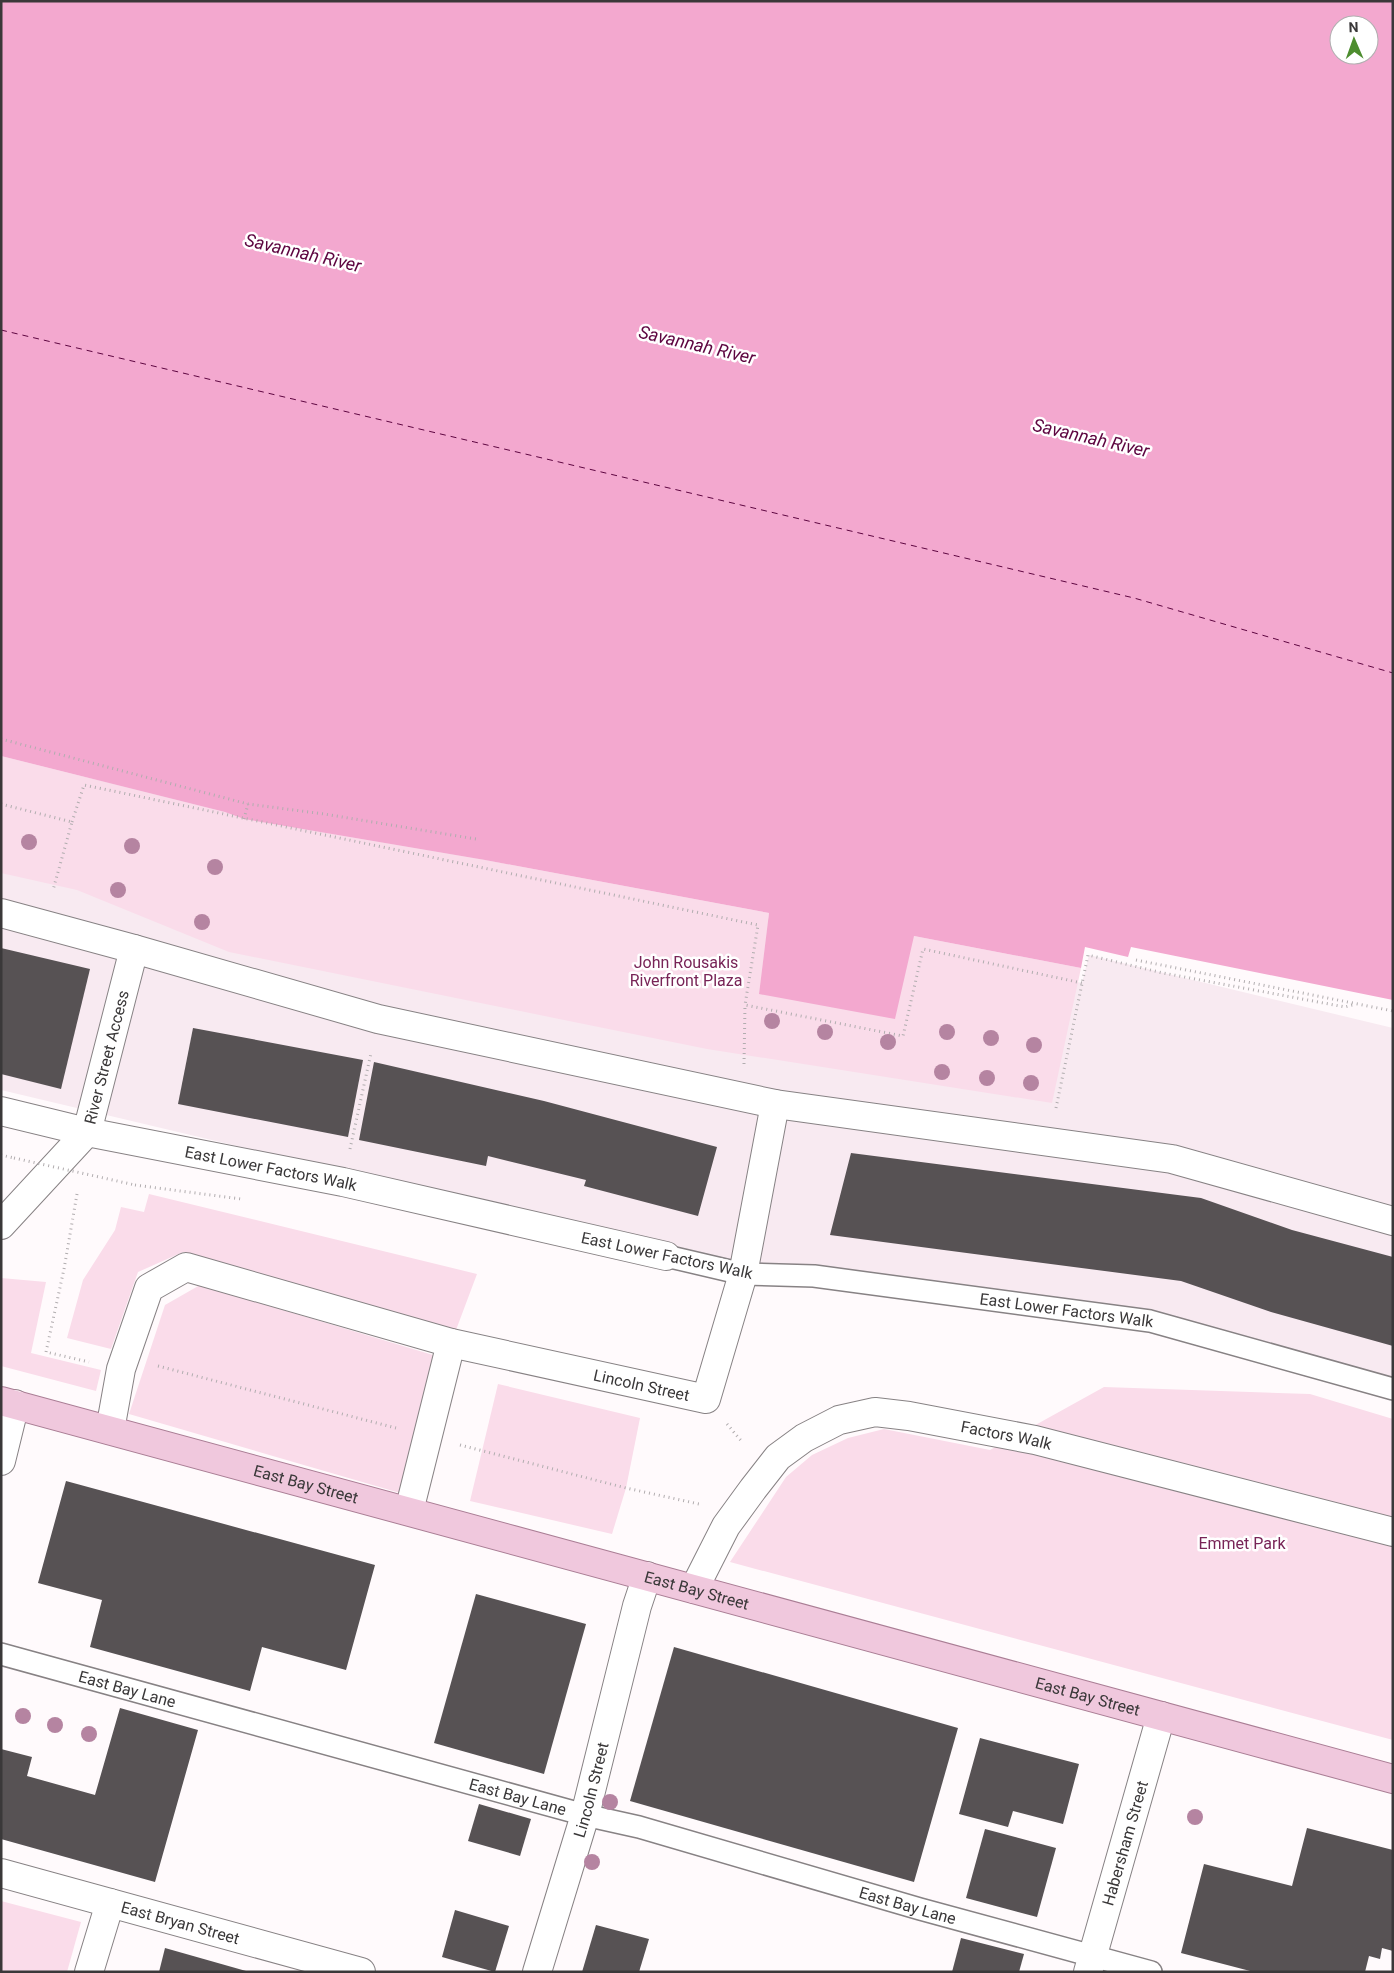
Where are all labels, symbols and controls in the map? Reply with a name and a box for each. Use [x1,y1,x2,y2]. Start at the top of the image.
north arrow [1329,15,1379,65]
text: N [1348,19,1359,35]
water label: Savannah River [243,229,364,276]
water label: Savannah River [637,321,758,368]
water label: Savannah River [1031,414,1152,461]
park label: John Rousakis Riverfront Plaza [630,953,742,990]
street label: River Street Access [80,988,133,1126]
street label: East Lower Factors Walk [183,1142,360,1195]
street label: East Lower Factors Walk [579,1228,755,1283]
street label: East Lower Factors Walk [979,1289,1155,1331]
street label: Lincoln Street [592,1366,691,1405]
street label: Factors Walk [959,1417,1055,1454]
street label: East Bay Street [251,1461,360,1508]
park label: Emmet Park [1198,1534,1286,1553]
street label: East Bay Street [642,1567,751,1614]
street label: East Bay Lane [76,1667,178,1712]
street label: East Bay Street [1033,1673,1142,1720]
street label: Lincoln Street [570,1740,613,1840]
street label: East Bay Lane [467,1774,568,1819]
street label: Habersham Street [1098,1779,1152,1908]
street label: East Bay Lane [857,1883,958,1928]
street label: East Bryan Street [119,1897,242,1948]

